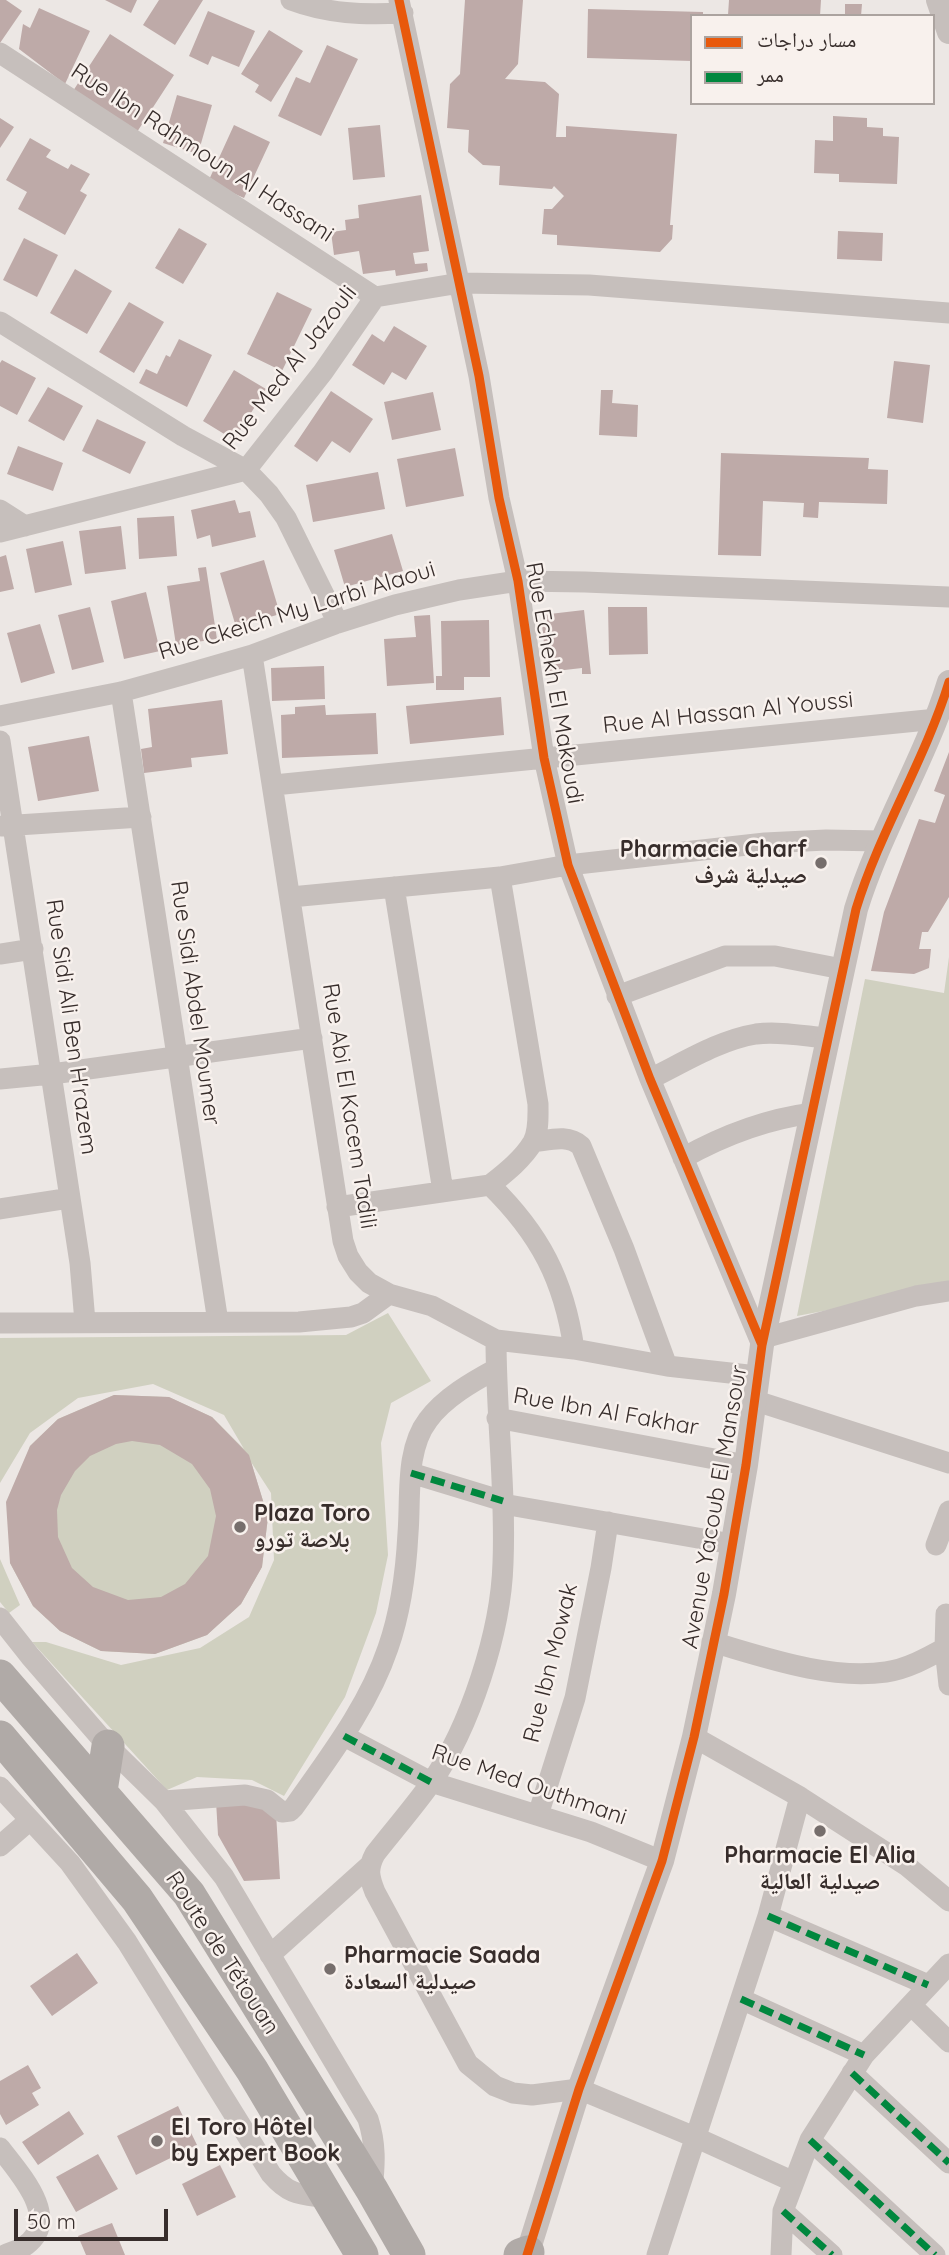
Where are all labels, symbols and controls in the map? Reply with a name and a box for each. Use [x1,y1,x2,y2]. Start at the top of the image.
legend [690,14,935,105]
text: مسار دراجات [757,26,856,52]
street label: Rue Ibn Rahmoun Al Hassani [65,58,339,248]
text: ممر [757,61,784,87]
street label: Rue Med Al Jazouli [217,280,363,456]
street label: Rue Ckeich My Larbi Alaoui [155,556,439,666]
street label: Rue Echekh El Makoudi [519,560,589,806]
street label: Rue Al Hassan Al Youssi [601,686,855,740]
place label: Pharmacie Charf صيدلية شرف [620,836,807,890]
marker: Pharmacie Charf صيدلية شرف [813,855,829,871]
street label: Rue Sidi Abdel Moumer [164,879,226,1127]
street label: Rue Sidi Ali Ben H'razem [39,897,103,1157]
street label: Rue Abi El Kacem Tadili [316,981,382,1231]
street label: Avenue Yacoub El Mansour [676,1363,754,1651]
street label: Rue Ibn Al Fakhar [511,1382,701,1442]
place label: Plaza Toro بلاصة تورو [254,1500,370,1554]
marker: Plaza Toro بلاصة تورو [232,1519,248,1535]
street label: Rue Ibn Mowak [518,1580,584,1746]
street label: Rue Med Outhmani [428,1739,630,1831]
marker: Pharmacie El Alia صيدلية العالية [812,1823,828,1839]
place label: Pharmacie El Alia صيدلية العالية [724,1842,916,1896]
street label: Route de Tétouan [159,1866,285,2040]
place label: Pharmacie Saada صيدلية السعادة [344,1942,541,1996]
marker: Pharmacie Saada صيدلية السعادة [322,1961,338,1977]
place label: El Toro Hôtel by Expert Book [171,2114,340,2168]
marker: El Toro Hôtel by Expert Book [149,2133,165,2149]
scale bar [18,2196,172,2240]
text: 50 m [27,2208,76,2234]

